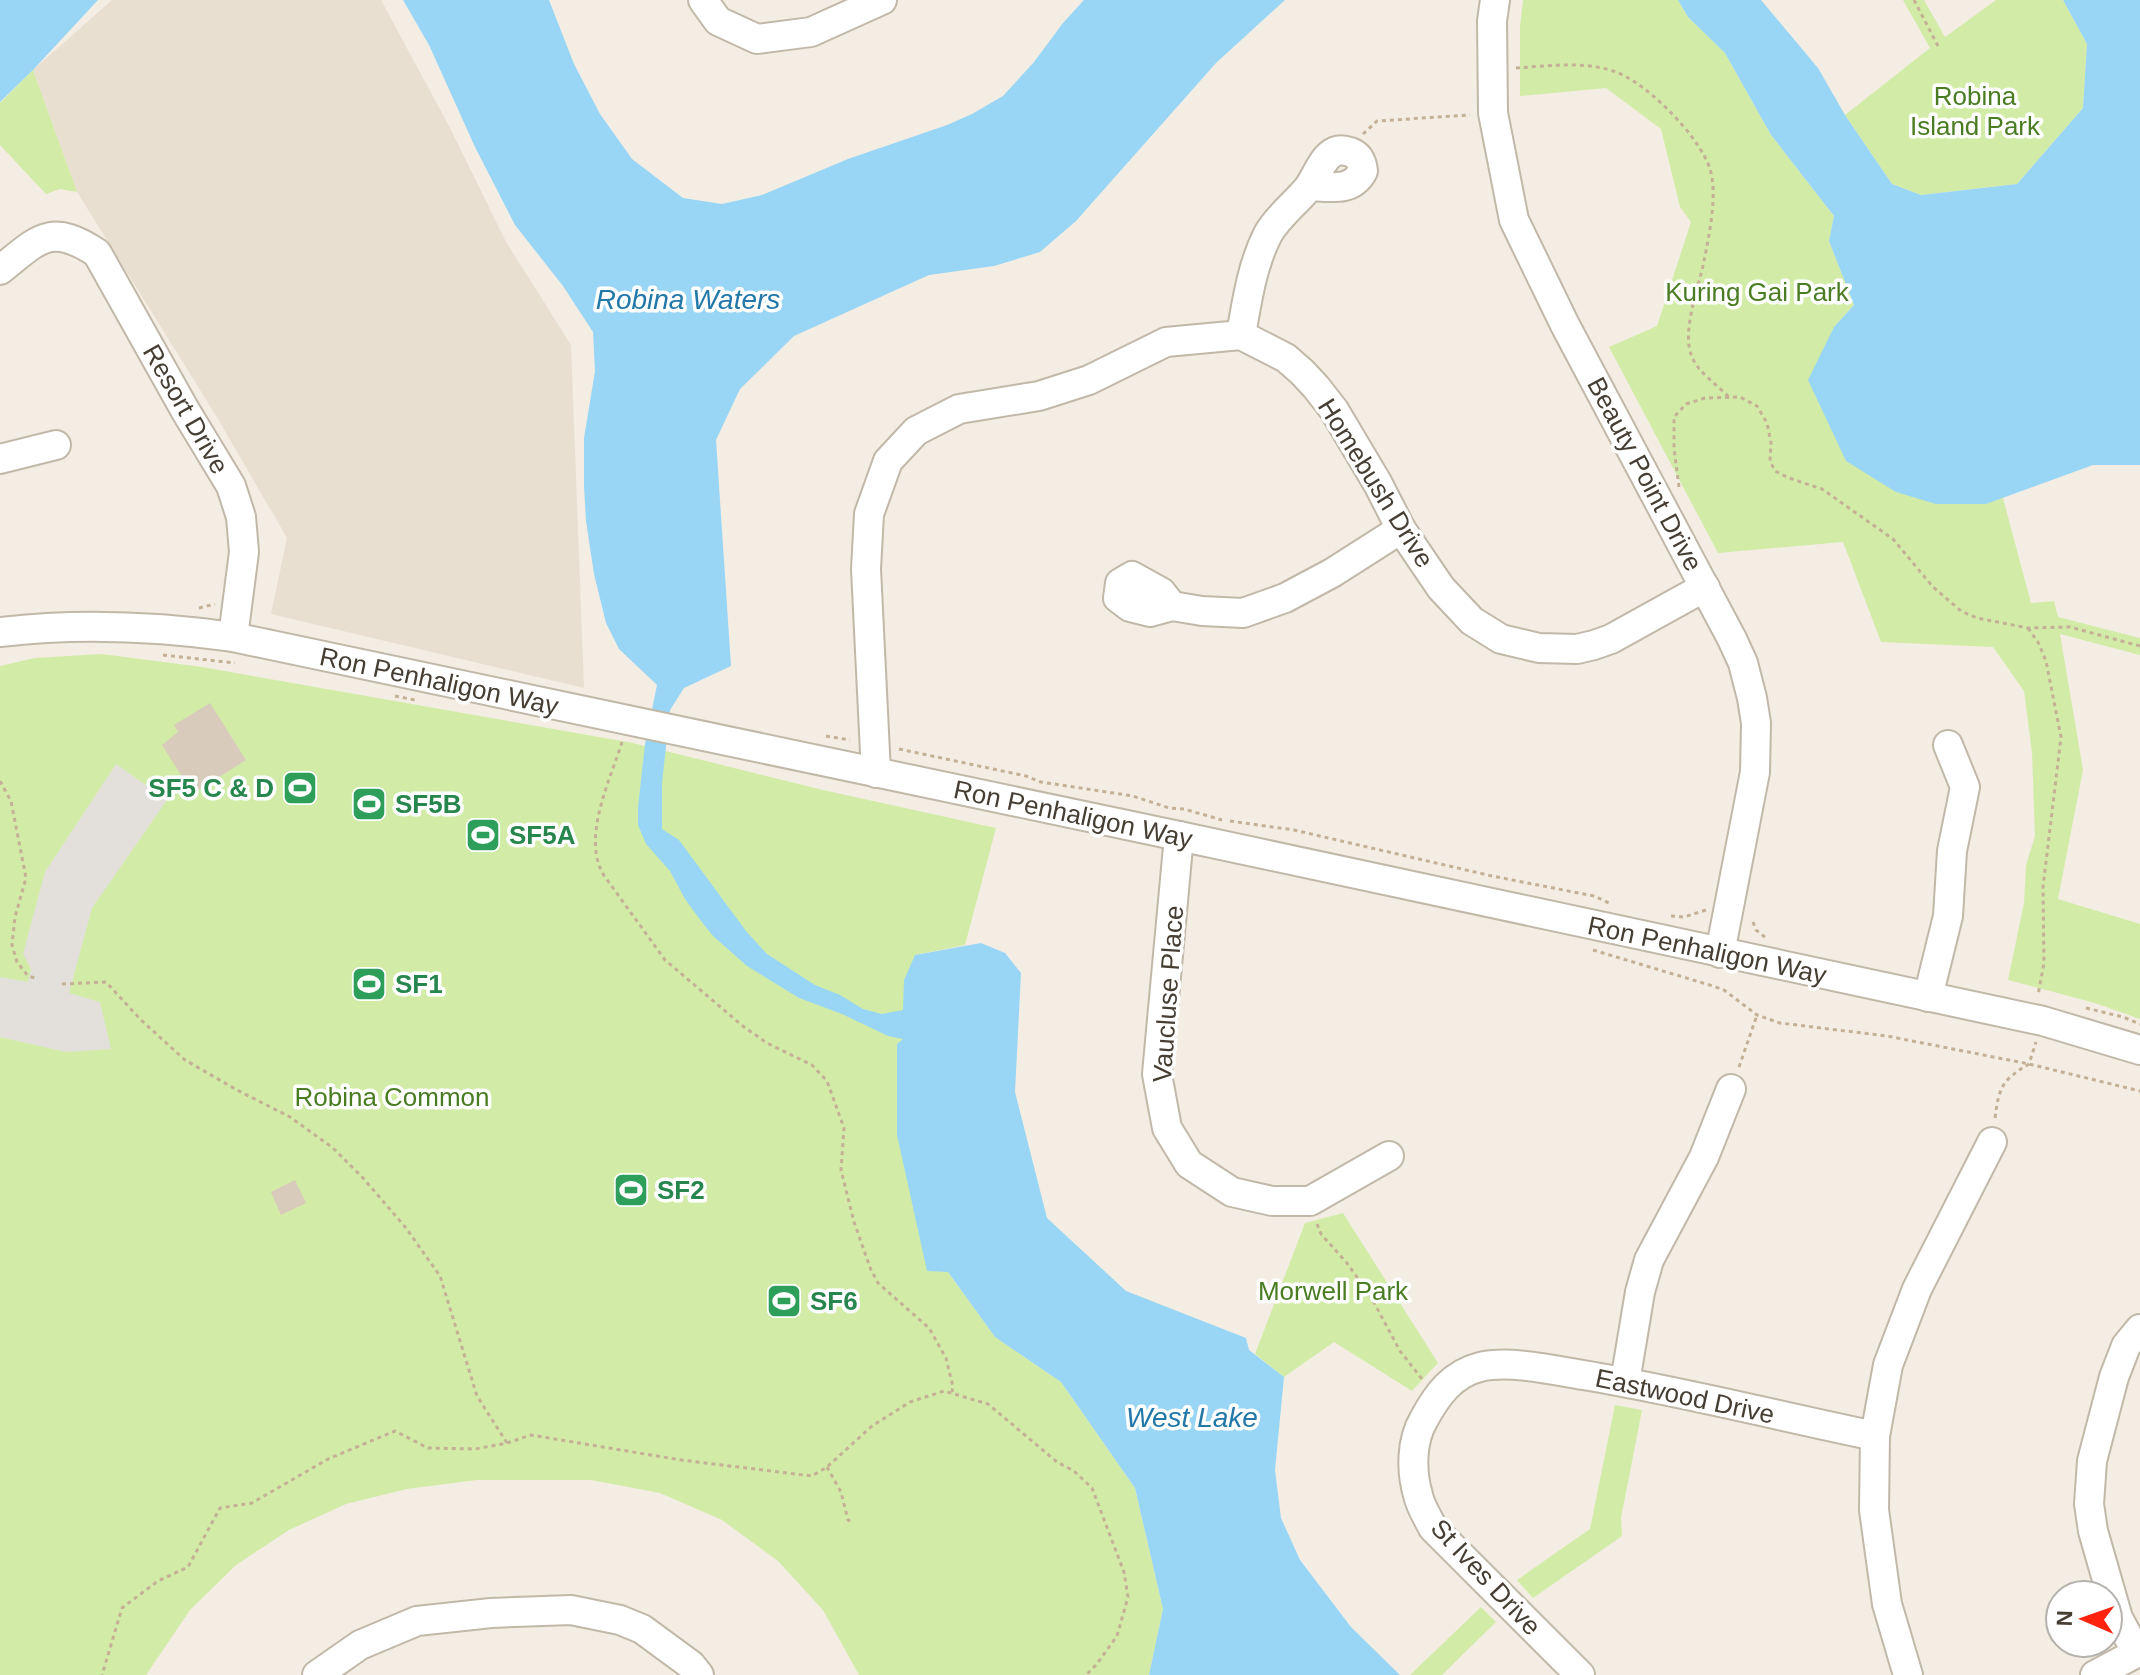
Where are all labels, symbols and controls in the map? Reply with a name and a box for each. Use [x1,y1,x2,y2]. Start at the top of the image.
park label: Robina Island Park [1910,81,2041,141]
park label: Kuring Gai Park [1665,277,1850,307]
water label: Robina Waters [596,284,780,315]
street label: Resort Drive [137,339,235,479]
street label: Beauty Point Drive [1581,372,1709,576]
street label: Homebush Drive [1312,393,1440,573]
street label: Ron Penhaligon Way [317,641,561,721]
sports icon: SF5 C & D [281,769,319,807]
place label: SF5 C & D [148,773,274,803]
street label: Ron Penhaligon Way [951,774,1195,854]
sports icon: SF5B [350,785,388,823]
place label: SF5B [395,789,461,819]
sports icon: SF5A [464,816,502,854]
place label: SF5A [509,820,576,850]
street label: Vaucluse Place [1147,905,1189,1083]
street label: Ron Penhaligon Way [1585,910,1829,990]
sports icon: SF1 [350,965,388,1003]
place label: SF1 [395,969,443,999]
park label: Robina Common [294,1082,490,1112]
sports icon: SF2 [612,1171,650,1209]
place label: SF2 [657,1175,705,1205]
park label: Morwell Park [1258,1276,1409,1306]
sports icon: SF6 [765,1282,803,1320]
place label: SF6 [810,1286,858,1316]
street label: Eastwood Drive [1593,1362,1777,1430]
water label: West Lake [1126,1402,1258,1433]
street label: St Ives Drive [1425,1513,1547,1641]
north arrow [2044,1579,2124,1659]
text: N [2052,1610,2077,1627]

